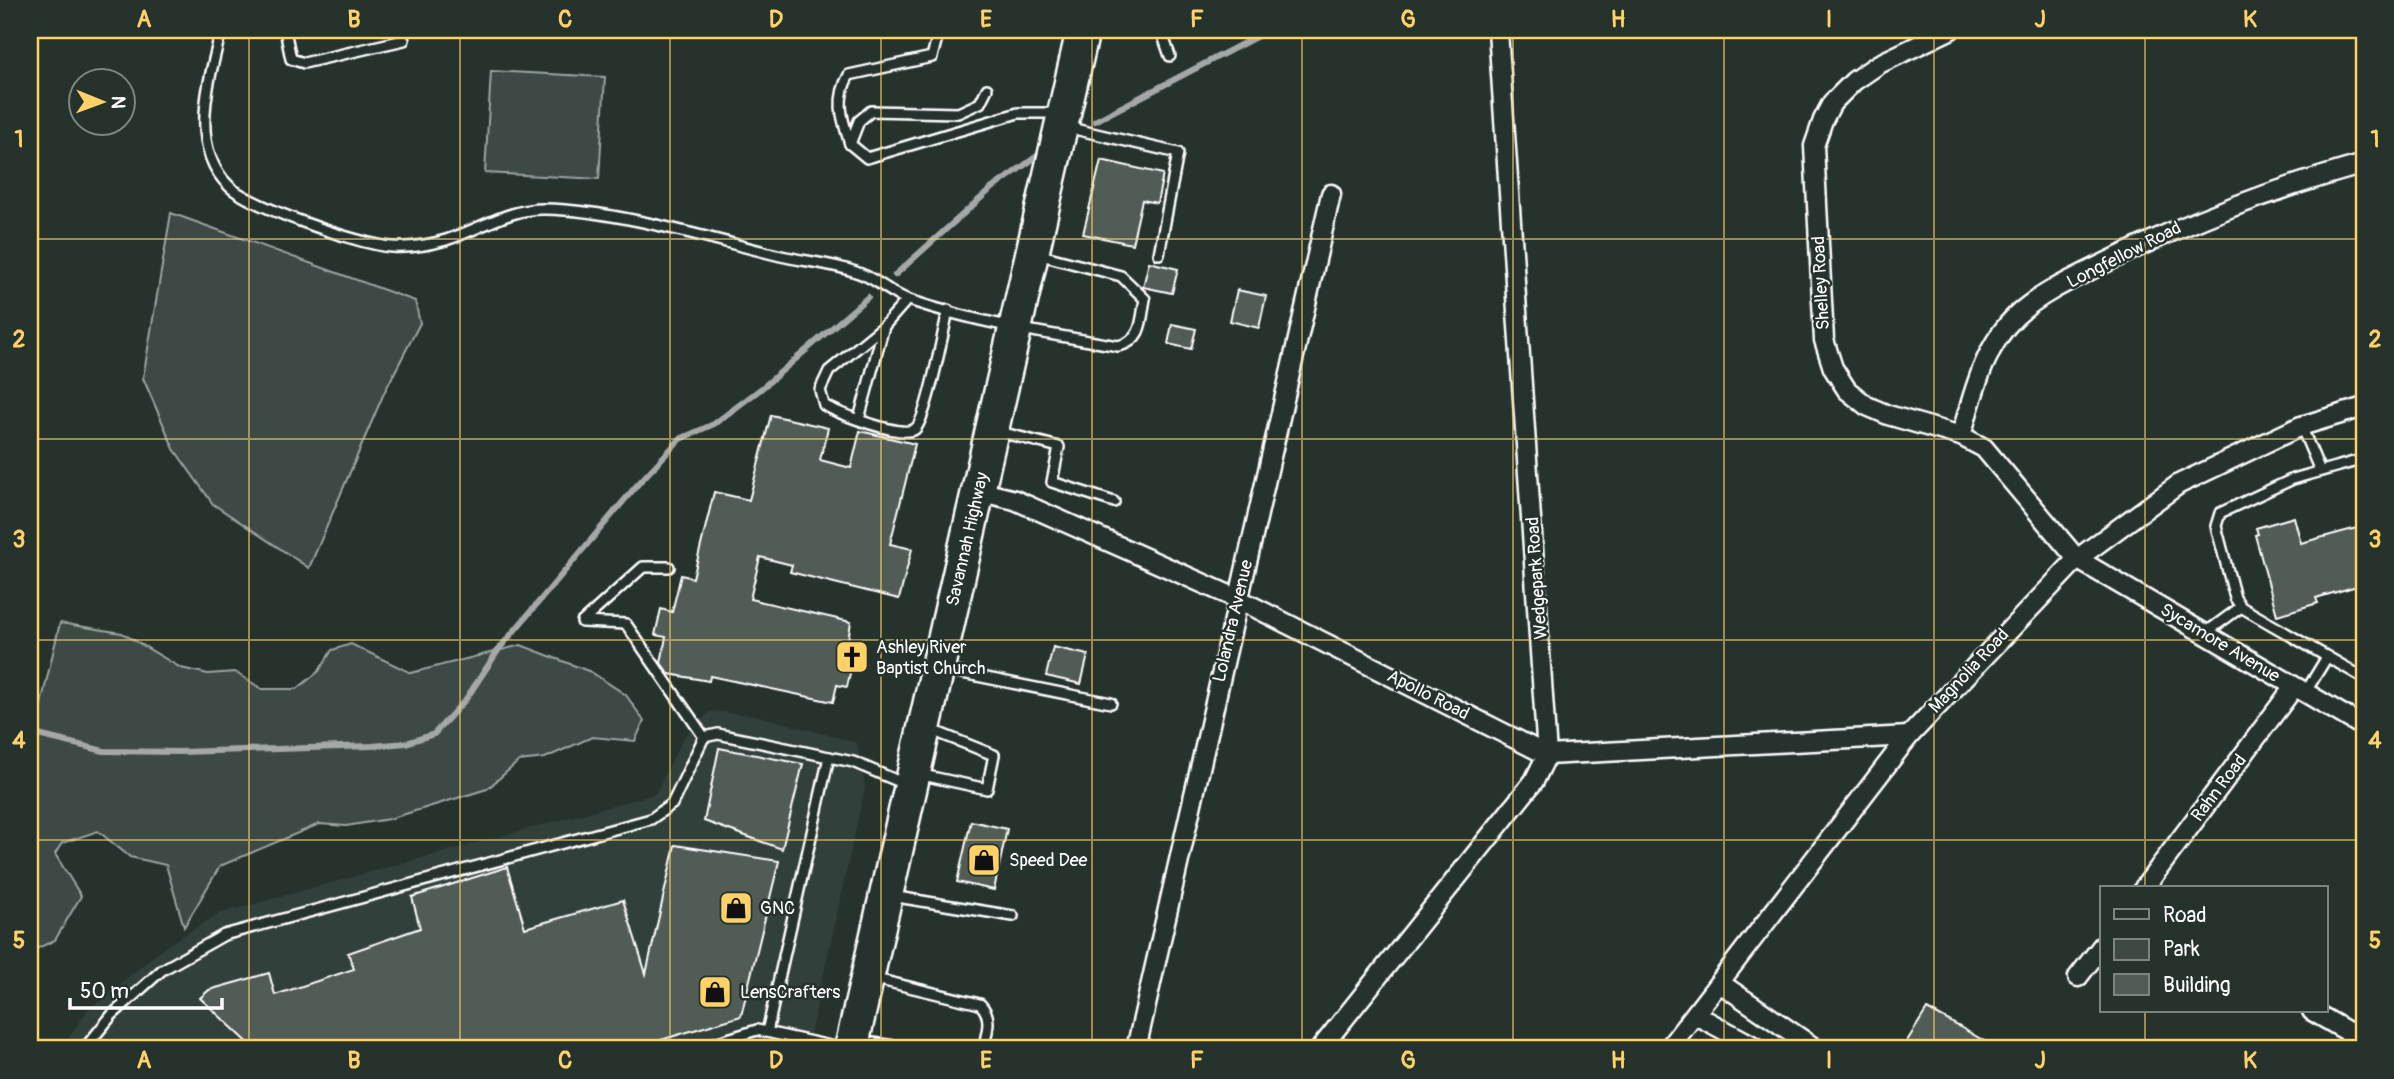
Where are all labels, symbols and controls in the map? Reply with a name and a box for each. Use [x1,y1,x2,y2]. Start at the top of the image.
text: A [137,5,152,34]
text: B [347,5,361,34]
text: C [558,5,572,34]
text: D [769,5,783,34]
text: E [980,5,992,34]
text: F [1190,5,1204,34]
text: G [1400,5,1416,34]
text: H [1611,5,1625,34]
text: I [1826,5,1832,34]
text: J [2034,5,2046,34]
text: K [2243,5,2257,34]
north arrow [66,66,136,136]
text: N [106,96,130,109]
text: 1 [15,125,24,154]
text: 1 [2371,125,2380,154]
street label: Longfellow Road [2063,216,2185,294]
street label: Shelley Road [1807,235,1835,331]
text: 2 [13,325,26,354]
text: 2 [2369,325,2382,354]
street label: Savannah Highway [941,470,994,608]
street label: Wedgepark Road [1521,516,1553,640]
text: 3 [13,525,25,554]
text: 3 [2369,525,2381,554]
street label: Lolandra Avenue [1208,557,1258,684]
street label: Sycamore Avenue [2156,598,2284,688]
street label: Magnolia Road [1924,624,2014,718]
place label: Ashley River Baptist Church [876,636,985,680]
church icon: Ashley River Baptist Church [833,638,871,676]
street label: Apollo Road [1383,664,1473,726]
text: 4 [12,726,26,755]
text: 4 [2368,726,2382,755]
street label: Rahn Road [2186,750,2252,826]
shop icon: Speed Dee [965,841,1003,879]
place label: Speed Dee [1009,849,1088,872]
legend [2100,886,2328,1012]
shop icon: GNC [717,889,755,927]
place label: GNC [760,897,795,920]
text: Road [2163,902,2207,929]
text: 5 [13,926,25,955]
text: 5 [2369,926,2381,955]
text: Park [2163,936,2200,963]
scale bar [70,967,222,1011]
text: Building [2163,972,2230,999]
shop icon: LensCrafters [696,973,734,1011]
text: 50 m [80,978,129,1005]
place label: LensCrafters [740,981,840,1004]
text: A [137,1046,152,1075]
text: B [347,1046,361,1075]
text: C [558,1046,572,1075]
text: D [769,1046,783,1075]
text: E [980,1046,992,1075]
text: F [1190,1046,1204,1075]
text: G [1400,1046,1416,1075]
text: H [1611,1046,1625,1075]
text: I [1826,1046,1832,1075]
text: J [2034,1046,2046,1075]
text: K [2243,1046,2257,1075]

